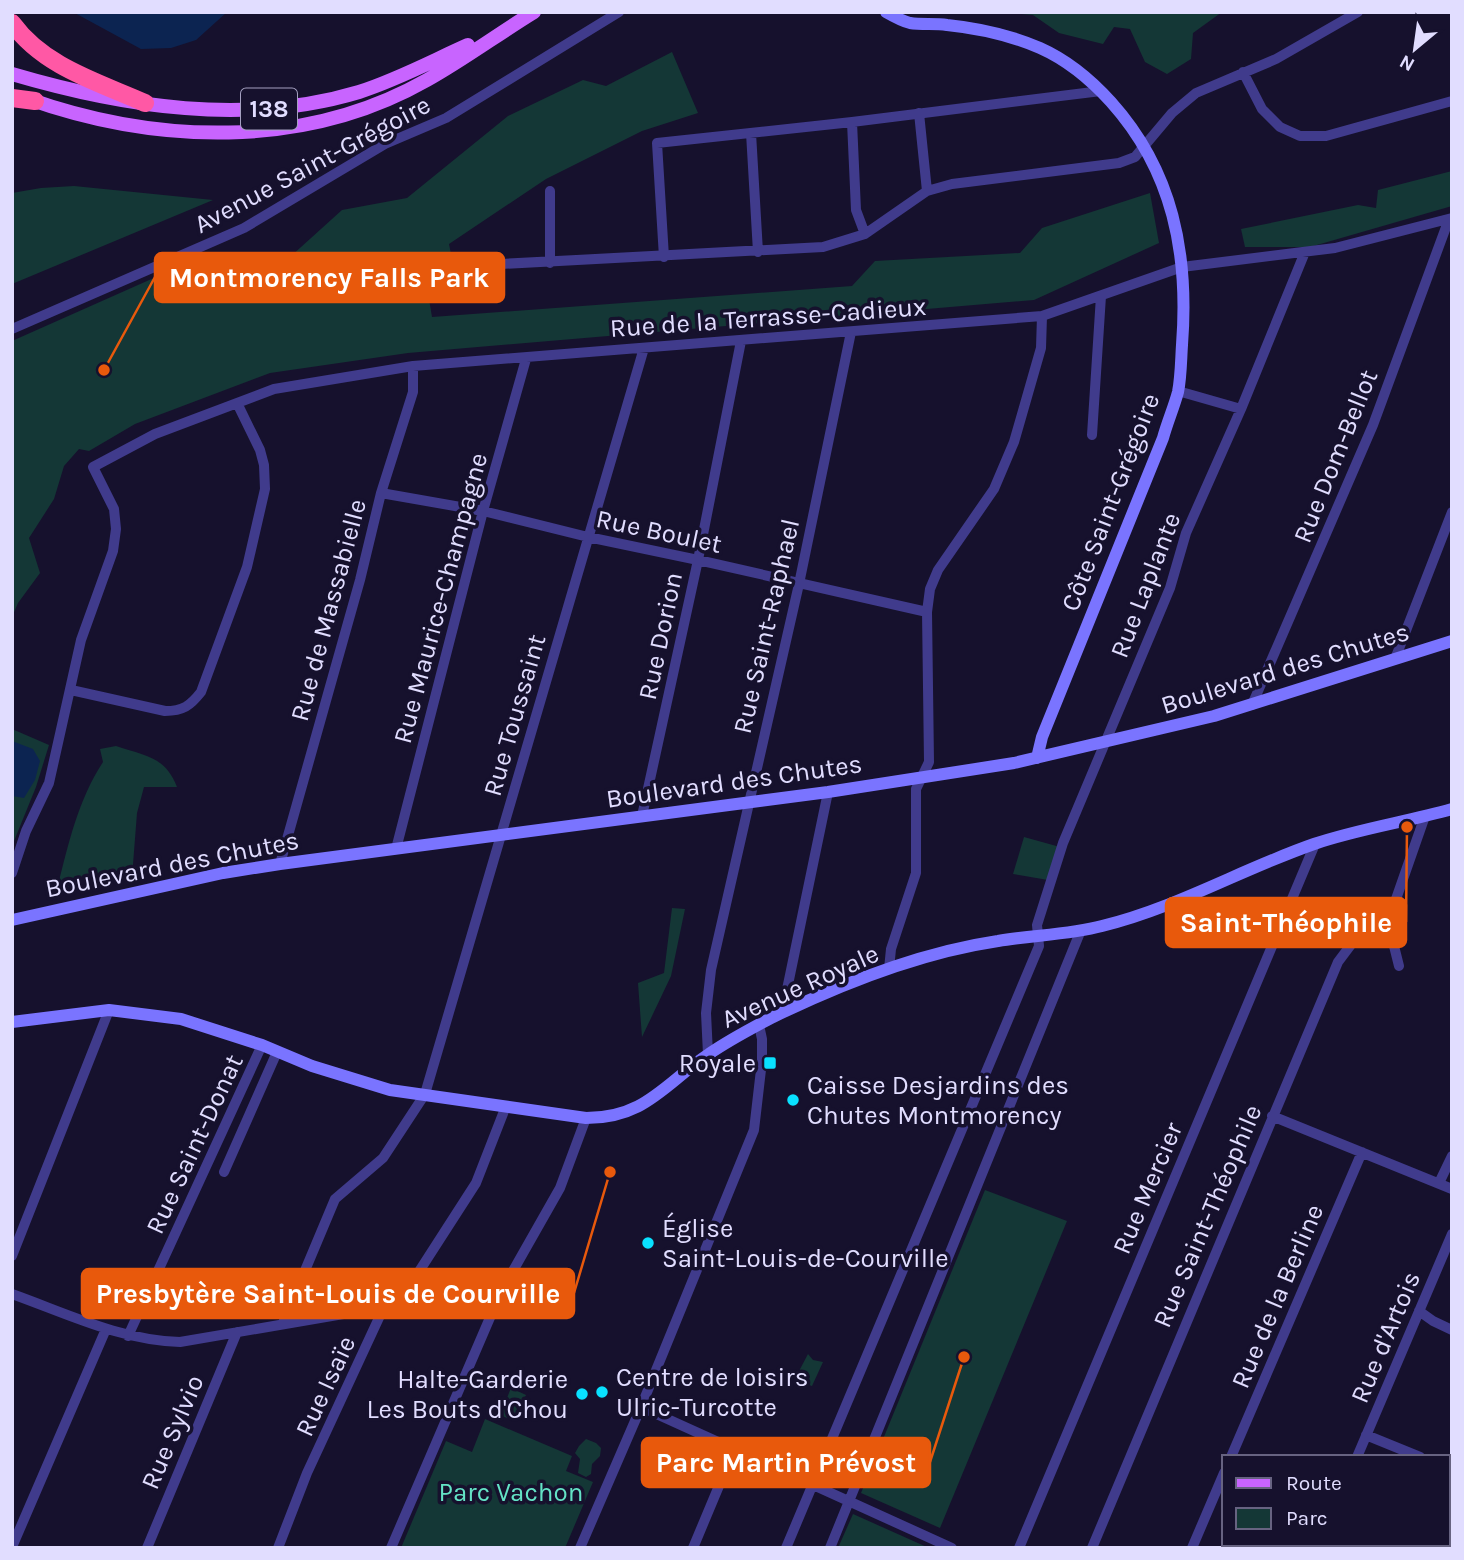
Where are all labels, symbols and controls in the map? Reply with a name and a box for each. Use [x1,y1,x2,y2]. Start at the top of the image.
north arrow [1380,14,1450,84]
text: N [1396,50,1419,76]
road number: 138 [241,88,297,130]
street label: Avenue Saint-Grégoire [189,89,436,240]
callout: Montmorency Falls Park [155,253,504,302]
text: Montmorency Falls Park [169,261,490,294]
street label: Rue de la Terrasse-Cadieux [609,291,927,344]
street label: Rue Dom-Bellot [1287,365,1384,547]
street label: Côte Saint-Grégoire [1055,389,1166,615]
street label: Rue Maurice-Champagne [387,449,494,747]
street label: Rue de Massabielle [284,496,373,725]
street label: Rue Boulet [593,503,725,560]
street label: Rue Laplante [1104,508,1187,662]
street label: Rue Saint-Raphael [727,516,806,737]
street label: Rue Dorion [632,569,689,703]
street label: Boulevard des Chutes [1157,616,1413,721]
street label: Rue Toussaint [477,630,552,800]
street label: Boulevard des Chutes [604,748,864,815]
street label: Boulevard des Chutes [43,825,302,904]
callout: Saint-Théophile [1166,898,1406,947]
text: Saint-Théophile [1180,906,1392,939]
street label: Avenue Royale [717,938,884,1035]
place label: Royale [679,1048,756,1079]
street label: Rue Saint-Donat [139,1049,250,1239]
marker: Royale [762,1055,778,1071]
place label: Caisse Desjardins des Chutes Montmorency [807,1070,1069,1131]
marker: Caisse Desjardins des Chutes Montmorency [785,1092,801,1108]
street label: Rue Saint-Théophile [1146,1100,1268,1332]
street label: Rue Mercier [1106,1117,1189,1259]
street label: Rue de la Berline [1225,1200,1330,1393]
place label: Église Saint-Louis-de-Courville [662,1212,949,1274]
marker: Église Saint-Louis-de-Courville [640,1235,656,1251]
street label: Rue d'Artois [1344,1267,1427,1408]
callout: Presbytère Saint-Louis de Courville [82,1269,574,1318]
text: Presbytère Saint-Louis de Courville [96,1277,560,1310]
street label: Rue Isaïe [289,1331,362,1442]
place label: Centre de loisirs Ulric-Turcotte [616,1362,808,1423]
place label: Halte-Garderie Les Bouts d'Chou [366,1364,568,1425]
street label: Rue Sylvio [134,1370,210,1494]
marker: Centre de loisirs Ulric-Turcotte [594,1384,610,1400]
marker: Halte-Garderie Les Bouts d'Chou [574,1386,590,1402]
callout: Parc Martin Prévost [642,1438,930,1487]
text: Parc Martin Prévost [656,1446,916,1479]
legend [1222,1455,1450,1546]
text: Route [1286,1471,1342,1495]
park label: Parc Vachon [439,1477,583,1508]
text: Parc [1286,1506,1328,1530]

